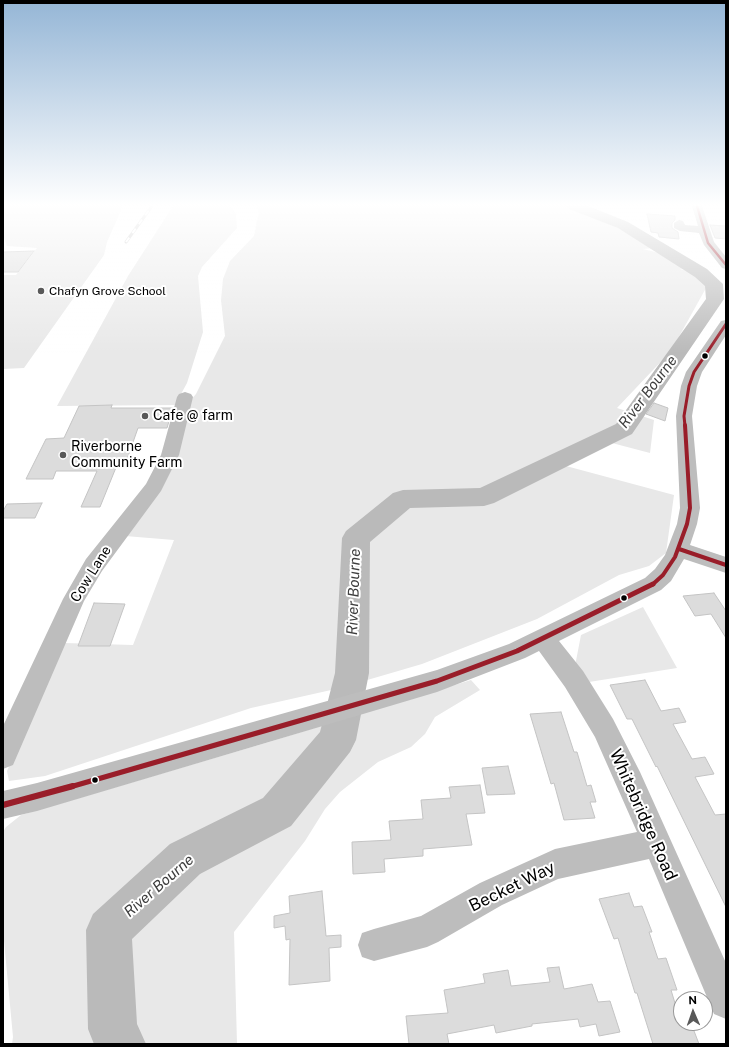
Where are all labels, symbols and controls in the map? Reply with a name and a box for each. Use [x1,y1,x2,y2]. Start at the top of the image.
place label: Chafyn Grove School [49,284,166,298]
marker: Chafyn Grove School [36,286,46,296]
unlabelled marker [700,351,710,361]
water label: River Bourne [615,352,681,432]
place label: Cafe @ farm [153,408,233,424]
marker: Cafe @ farm [140,411,150,421]
place label: Riverborne Community Farm [71,439,182,472]
marker: Riverborne Community Farm [58,450,68,460]
street label: Cow Lane [67,543,115,605]
water label: River Bourne [343,548,365,636]
unlabelled marker [619,593,629,603]
street label: Whitebridge Road [605,746,681,884]
unlabelled marker [90,775,100,785]
water label: River Bourne [120,851,198,921]
street label: Becket Way [466,857,558,917]
north arrow [673,991,713,1031]
text: N [688,994,697,1006]

